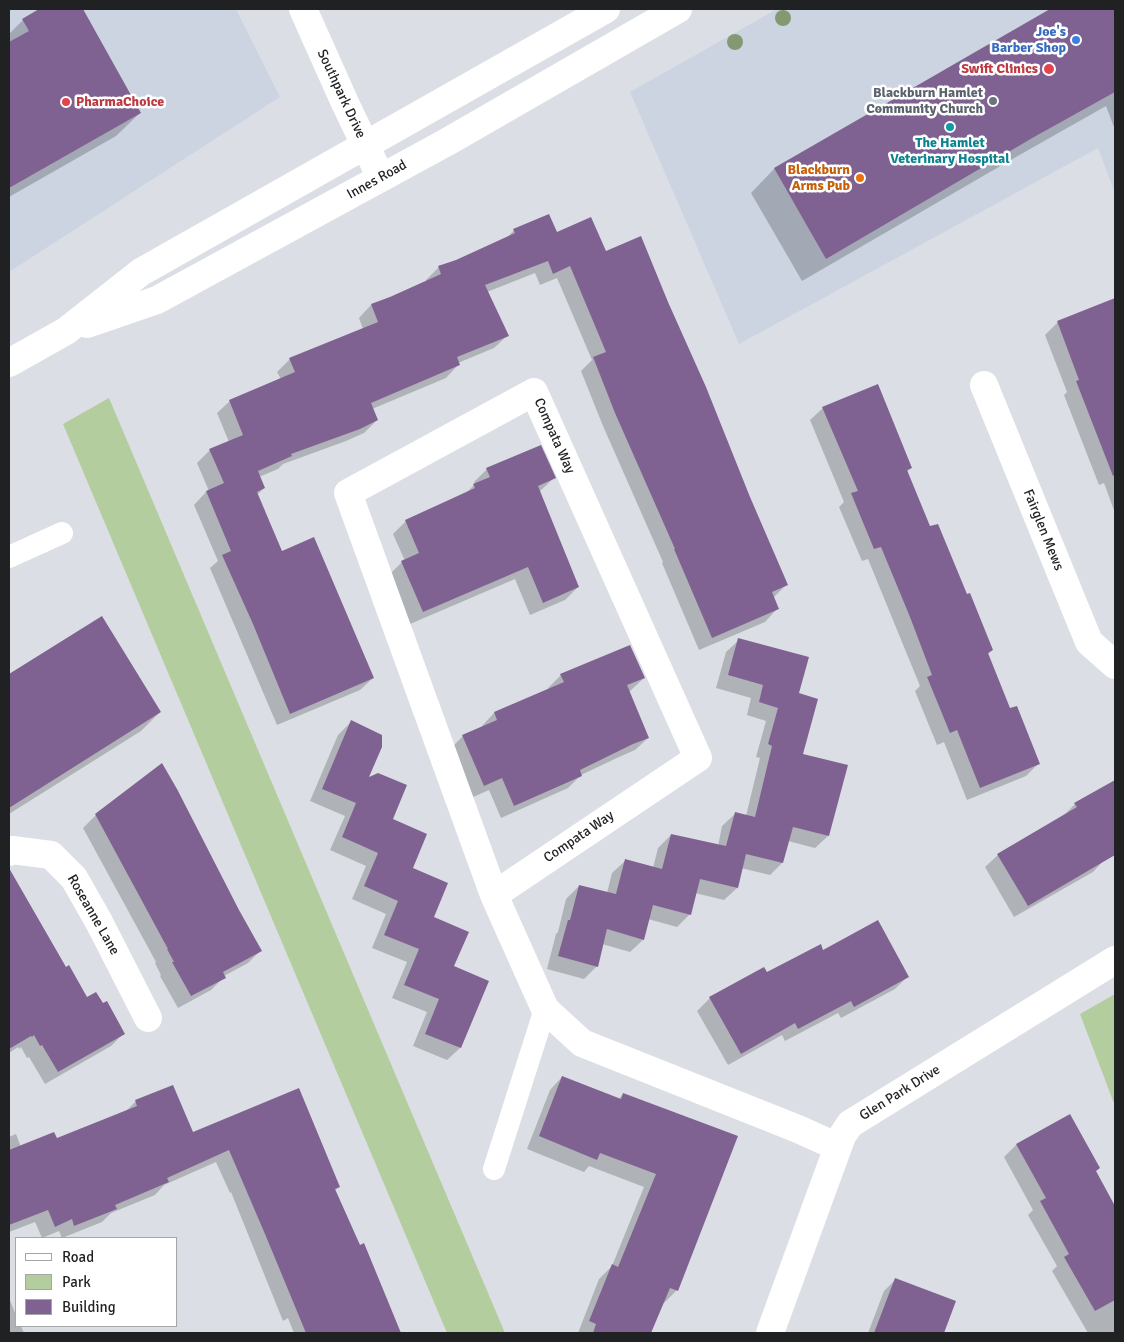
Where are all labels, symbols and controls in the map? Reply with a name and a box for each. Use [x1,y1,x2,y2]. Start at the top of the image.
place label: Joe's Barber Shop [991,24,1066,56]
marker: Joe's Barber Shop [1070,34,1082,46]
street label: Southpark Drive [313,47,369,141]
place label: Swift Clinics [961,61,1038,77]
marker: Swift Clinics [1042,62,1056,76]
place label: Blackburn Hamlet Community Church [866,85,983,118]
place label: PharmaChoice [76,94,164,110]
marker: Blackburn Hamlet Community Church [987,95,999,107]
marker: PharmaChoice [60,96,72,108]
marker: The Hamlet Veterinary Hospital [944,121,956,133]
place label: The Hamlet Veterinary Hospital [890,135,1010,168]
street label: Innes Road [344,157,410,203]
place label: Blackburn Arms Pub [788,162,850,194]
marker: Blackburn Arms Pub [854,172,866,184]
street label: Compata Way [530,396,578,476]
street label: Fairglen Mews [1019,487,1067,573]
street label: Compata Way [541,807,617,867]
street label: Roseanne Lane [63,872,123,958]
street label: Glen Park Drive [857,1062,943,1124]
legend [15,1237,178,1327]
text: Road [62,1248,94,1266]
text: Park [62,1273,91,1291]
text: Building [62,1298,116,1316]

